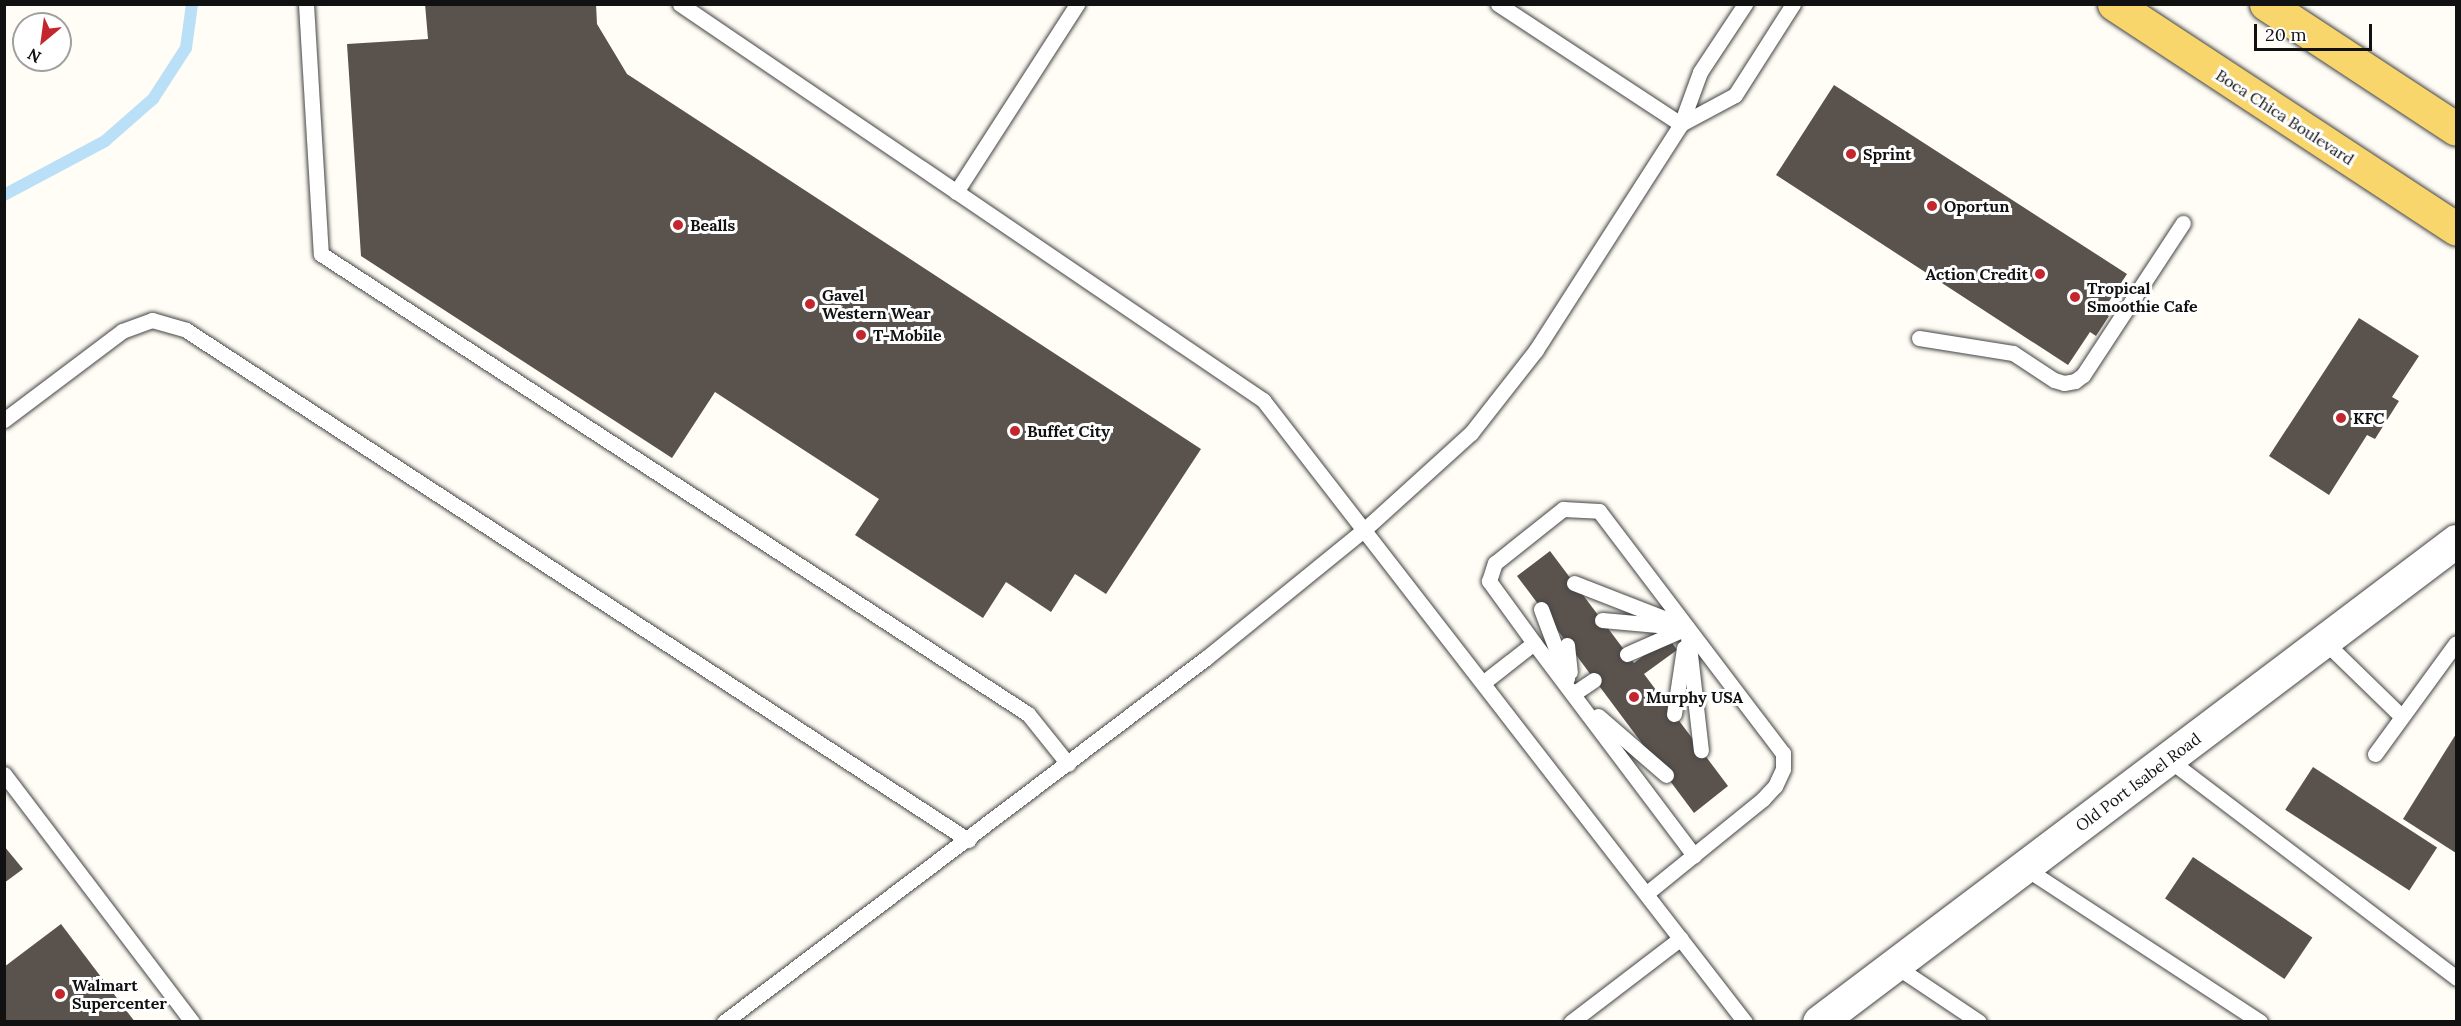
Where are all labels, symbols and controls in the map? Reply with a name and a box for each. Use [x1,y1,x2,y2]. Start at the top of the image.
north arrow [12,12,72,72]
scale bar [2257,12,2376,50]
text: 20 m [2265,23,2307,46]
text: N [24,44,45,68]
street label: Boca Chica Boulevard [2212,65,2358,169]
place label: Sprint [1863,144,1912,164]
marker: Sprint [1844,147,1858,161]
place label: Oportun [1944,196,2009,216]
marker: Oportun [1925,199,1939,213]
place label: Bealls [690,215,735,235]
marker: Bealls [671,218,685,232]
place label: Action Credit [1925,264,2028,284]
marker: Action Credit [2033,267,2047,281]
place label: Tropical Smoothie Cafe [2087,278,2198,316]
place label: Gavel Western Wear [822,285,931,323]
marker: Tropical Smoothie Cafe [2068,290,2082,304]
marker: Gavel Western Wear [803,297,817,311]
place label: T-Mobile [873,325,942,345]
marker: T-Mobile [854,328,868,342]
place label: KFC [2353,408,2385,428]
marker: KFC [2334,411,2348,425]
place label: Buffet City [1027,421,1110,441]
marker: Buffet City [1008,424,1022,438]
place label: Murphy USA [1646,687,1743,707]
marker: Murphy USA [1627,690,1641,704]
street label: Old Port Isabel Road [2072,729,2204,835]
place label: Walmart Supercenter [72,975,167,1013]
marker: Walmart Supercenter [53,987,67,1001]

